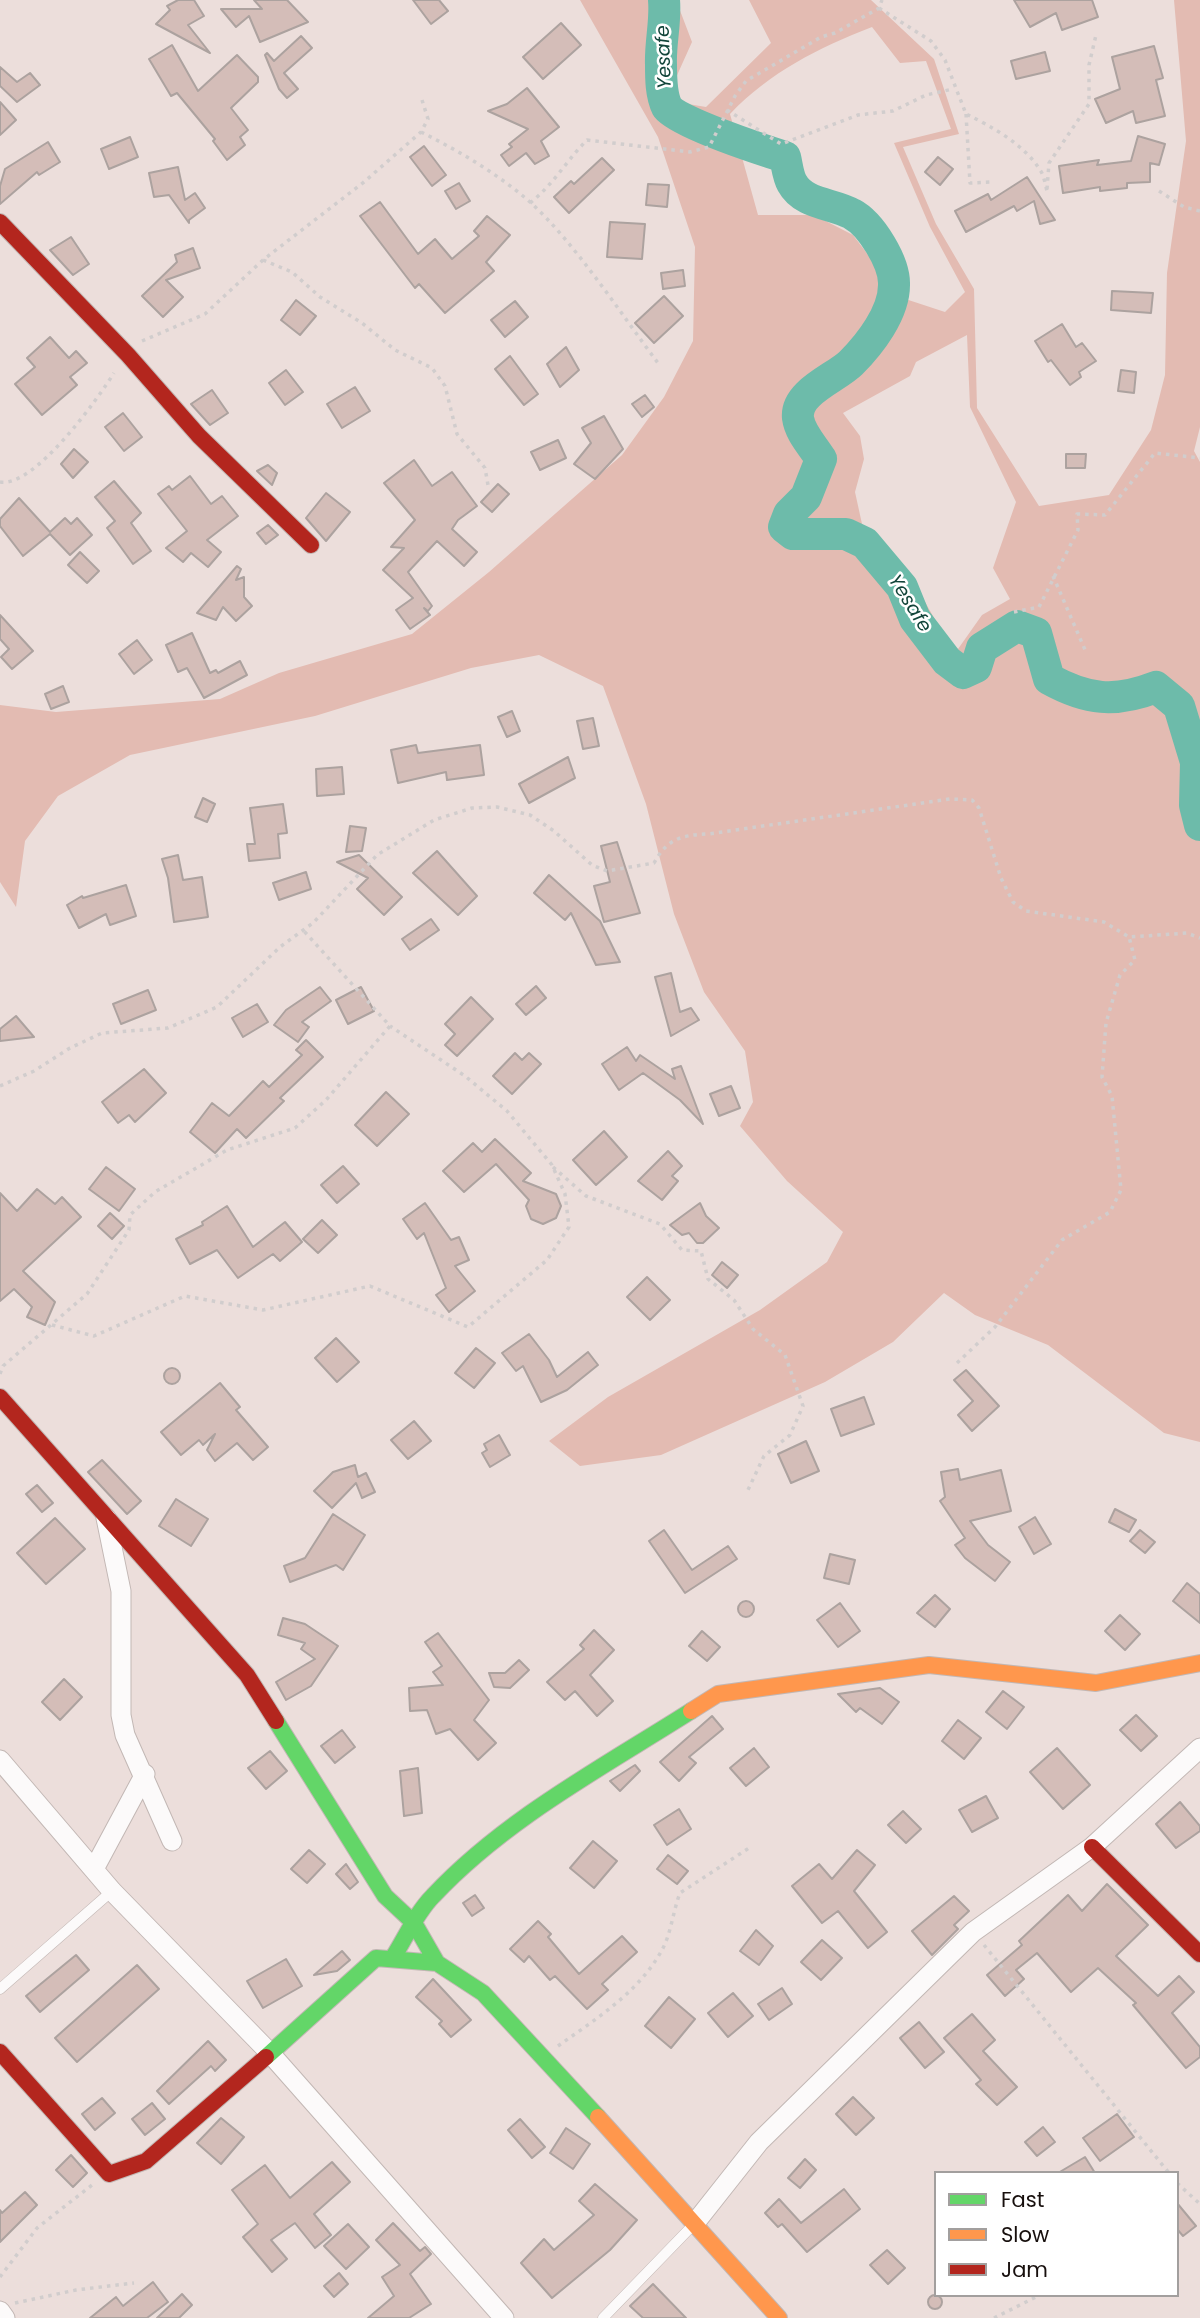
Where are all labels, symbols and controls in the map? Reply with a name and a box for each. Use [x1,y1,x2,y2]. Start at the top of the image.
water label: Yesafe [652,25,678,89]
water label: Yesafe [882,571,936,637]
legend [934,2171,1179,2297]
text: Fast [1001,2185,1044,2214]
text: Slow [1001,2220,1049,2249]
text: Jam [1001,2255,1048,2284]

